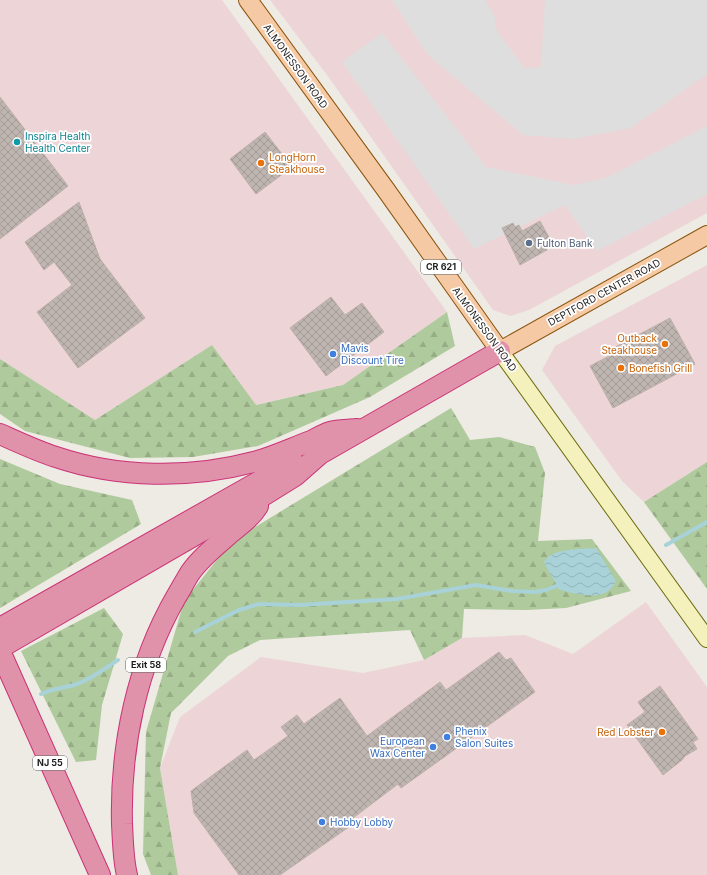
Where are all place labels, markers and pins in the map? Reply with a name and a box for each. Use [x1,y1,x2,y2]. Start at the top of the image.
place label: Inspira Health Health Center [25,130,91,154]
marker: Inspira Health Health Center [12,137,22,147]
place label: LongHorn Steakhouse [269,151,325,175]
marker: LongHorn Steakhouse [256,158,266,168]
place label: Fulton Bank [537,237,593,249]
marker: Fulton Bank [524,238,534,248]
place label: Outback Steakhouse [601,332,658,356]
marker: Outback Steakhouse [660,339,670,349]
place label: Mavis Discount Tire [341,342,404,366]
marker: Mavis Discount Tire [328,349,338,359]
place label: Bonefish Grill [629,362,692,374]
marker: Bonefish Grill [616,363,626,373]
place label: Phenix Salon Suites [455,725,513,749]
place label: Red Lobster [597,726,654,738]
marker: Red Lobster [657,727,667,737]
marker: Phenix Salon Suites [442,732,452,742]
place label: European Wax Center [370,735,425,759]
marker: European Wax Center [428,742,438,752]
place label: Hobby Lobby [330,816,394,828]
marker: Hobby Lobby [317,817,327,827]

